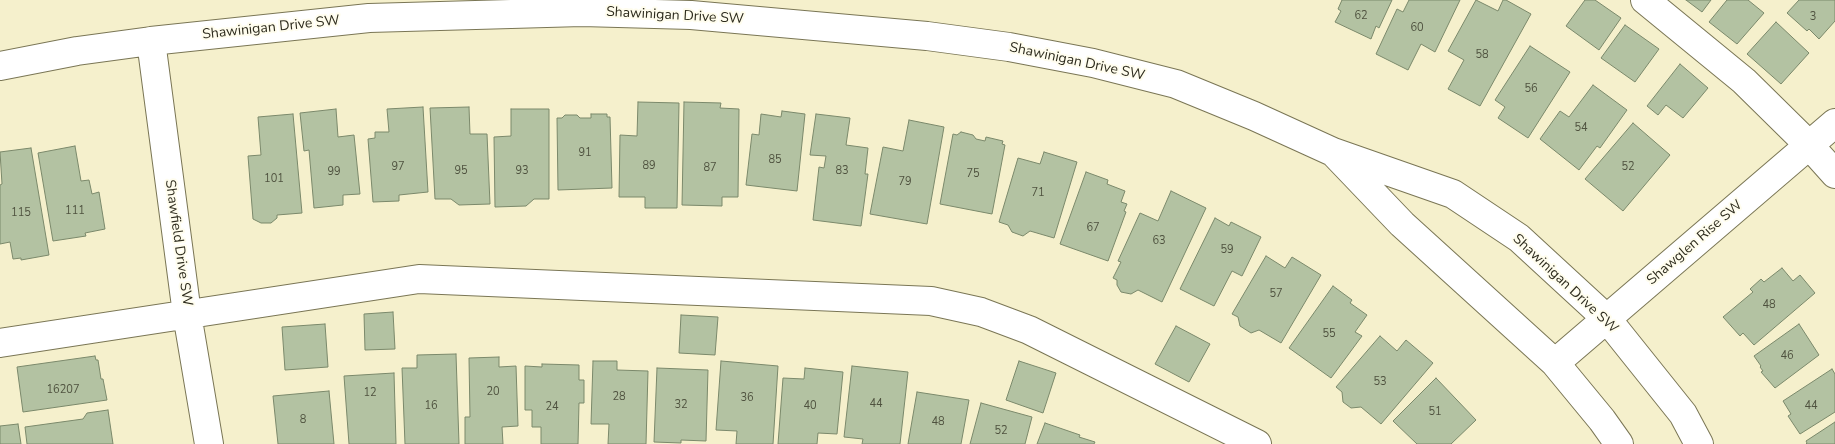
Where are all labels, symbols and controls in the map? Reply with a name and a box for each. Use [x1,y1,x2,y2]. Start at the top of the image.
street label: Shawinigan Drive SW [606,4,744,28]
house number: 62 [1354,9,1368,23]
house number: 3 [1810,10,1816,24]
street label: Shawinigan Drive SW [202,12,340,44]
house number: 60 [1410,21,1424,35]
street label: Shawinigan Drive SW [1008,39,1146,85]
house number: 58 [1475,48,1489,62]
house number: 56 [1524,82,1538,96]
house number: 54 [1574,121,1588,135]
house number: 91 [578,146,592,160]
house number: 85 [768,153,782,167]
house number: 89 [642,159,656,173]
house number: 97 [391,160,405,174]
house number: 52 [1621,160,1635,174]
house number: 87 [703,161,717,175]
house number: 95 [454,164,468,178]
house number: 93 [515,164,529,178]
house number: 83 [835,164,849,178]
house number: 99 [327,165,341,179]
house number: 75 [966,167,980,181]
house number: 101 [264,172,284,186]
house number: 79 [898,175,912,189]
street label: Shawfield Drive SW [161,179,195,307]
house number: 71 [1031,186,1045,200]
street label: Shawglen Rise SW [1644,197,1746,289]
house number: 111 [65,204,85,218]
house number: 115 [11,206,31,220]
house number: 67 [1086,221,1100,235]
street label: Shawinigan Drive SW [1509,231,1621,337]
house number: 63 [1152,234,1166,248]
house number: 59 [1220,243,1234,257]
house number: 57 [1269,287,1283,301]
house number: 48 [1762,298,1776,312]
house number: 55 [1322,327,1336,341]
house number: 46 [1780,349,1794,363]
house number: 53 [1373,375,1387,389]
house number: 16207 [47,383,79,397]
house number: 20 [486,385,500,399]
house number: 12 [363,386,377,400]
house number: 28 [612,390,626,404]
house number: 36 [740,391,754,405]
house number: 44 [869,397,883,411]
house number: 32 [674,398,688,412]
house number: 16 [424,399,438,413]
house number: 40 [803,399,817,413]
house number: 44 [1804,399,1818,413]
house number: 24 [545,400,559,414]
house number: 51 [1428,405,1442,419]
house number: 8 [300,413,306,427]
house number: 48 [931,415,945,429]
house number: 52 [994,424,1008,438]

